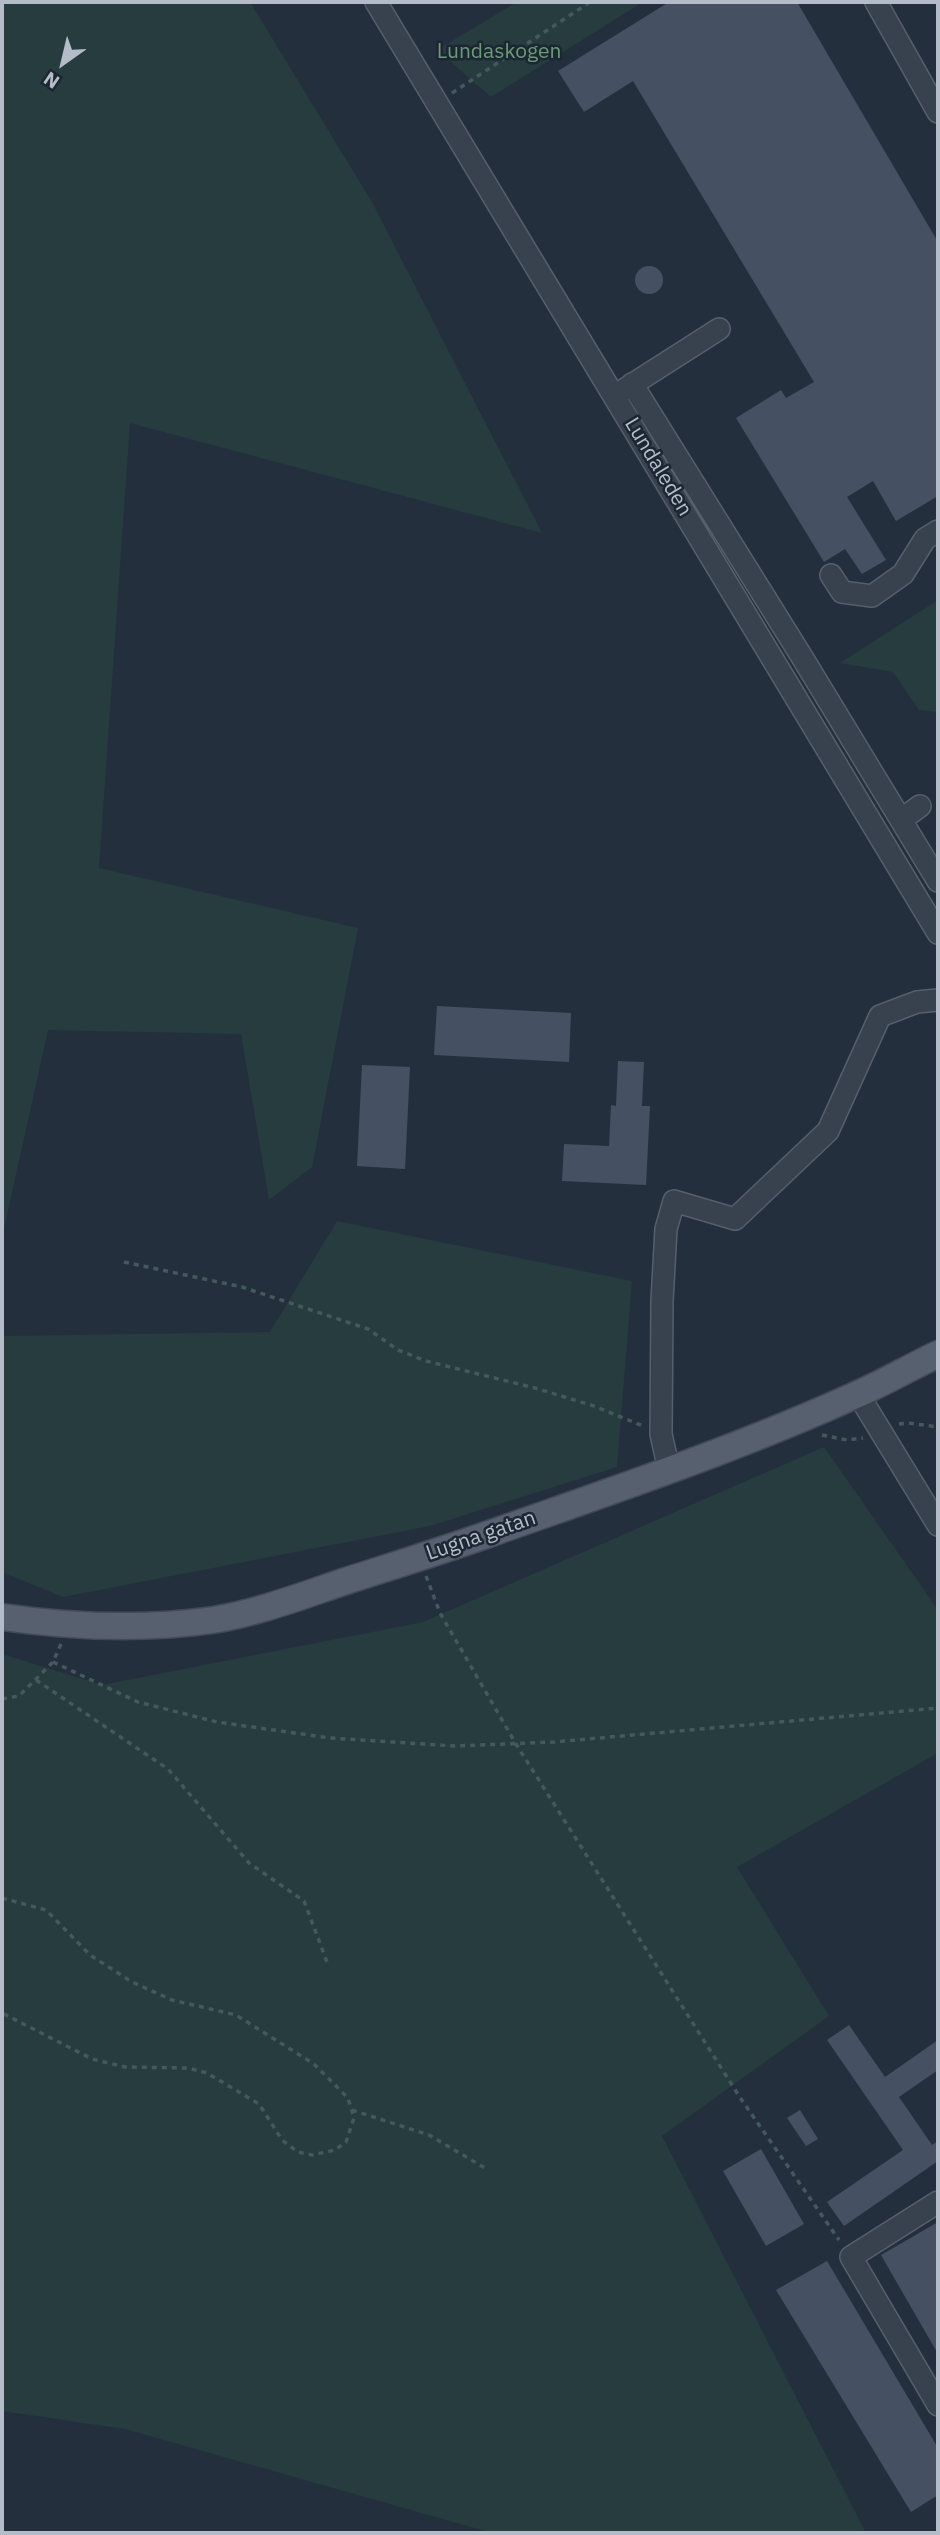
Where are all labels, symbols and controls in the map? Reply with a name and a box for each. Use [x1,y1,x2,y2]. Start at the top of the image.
north arrow [28,28,98,98]
park label: Lundaskogen [437,39,561,65]
text: N [39,67,64,94]
street label: Lundaleden [619,413,697,521]
street label: Lugna gatan [423,1506,539,1566]

